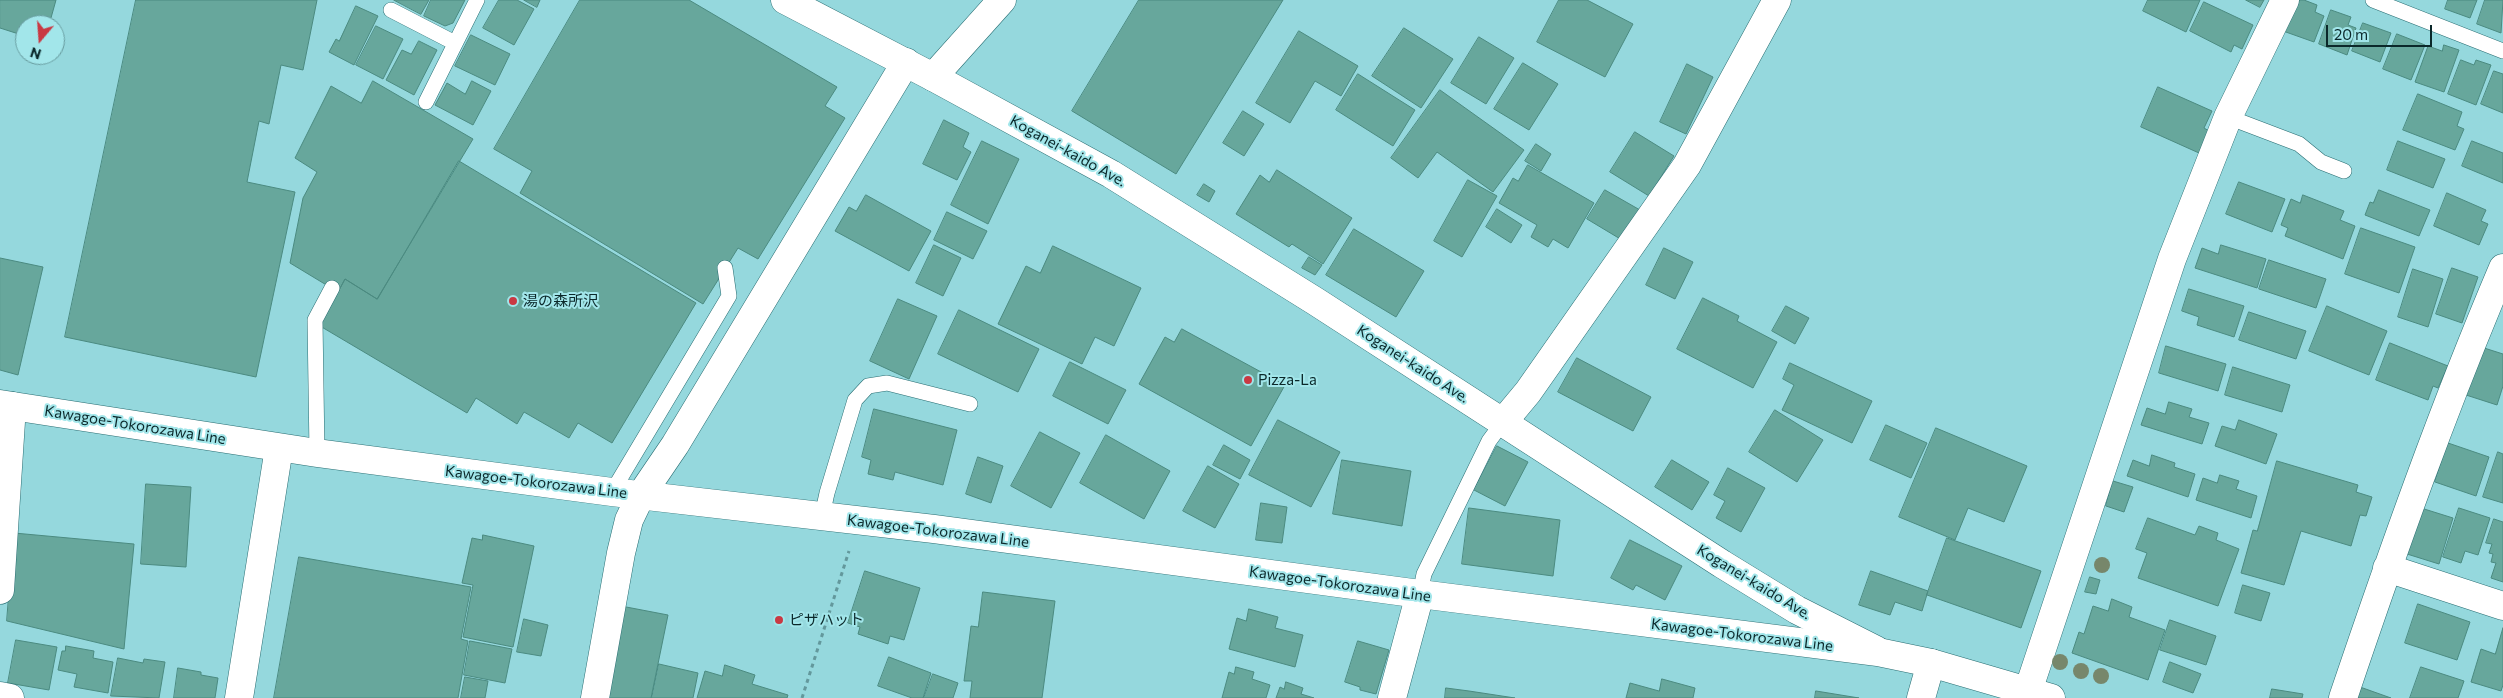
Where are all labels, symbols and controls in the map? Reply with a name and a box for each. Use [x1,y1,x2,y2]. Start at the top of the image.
north arrow [15,15,65,65]
scale bar [2328,15,2434,47]
text: 20 m [2334,25,2368,43]
text: N [28,44,43,63]
street label: Koganei-kaido Ave. [1007,112,1129,190]
place label: 湯の森所沢 [523,292,598,310]
marker: 湯の森所沢 [507,295,519,307]
street label: Koganei-kaido Ave. [1354,321,1472,407]
place label: Pizza-La [1258,371,1317,389]
marker: Pizza-La [1242,374,1254,386]
street label: Kawagoe-Tokorozawa Line [43,402,227,448]
street label: Kawagoe-Tokorozawa Line [444,462,628,502]
street label: Kawagoe-Tokorozawa Line [846,511,1030,551]
street label: Koganei-kaido Ave. [1694,541,1814,623]
street label: Kawagoe-Tokorozawa Line [1248,562,1432,606]
place label: ピザハット [789,611,864,629]
marker: ピザハット [773,614,785,626]
street label: Kawagoe-Tokorozawa Line [1650,615,1834,655]

